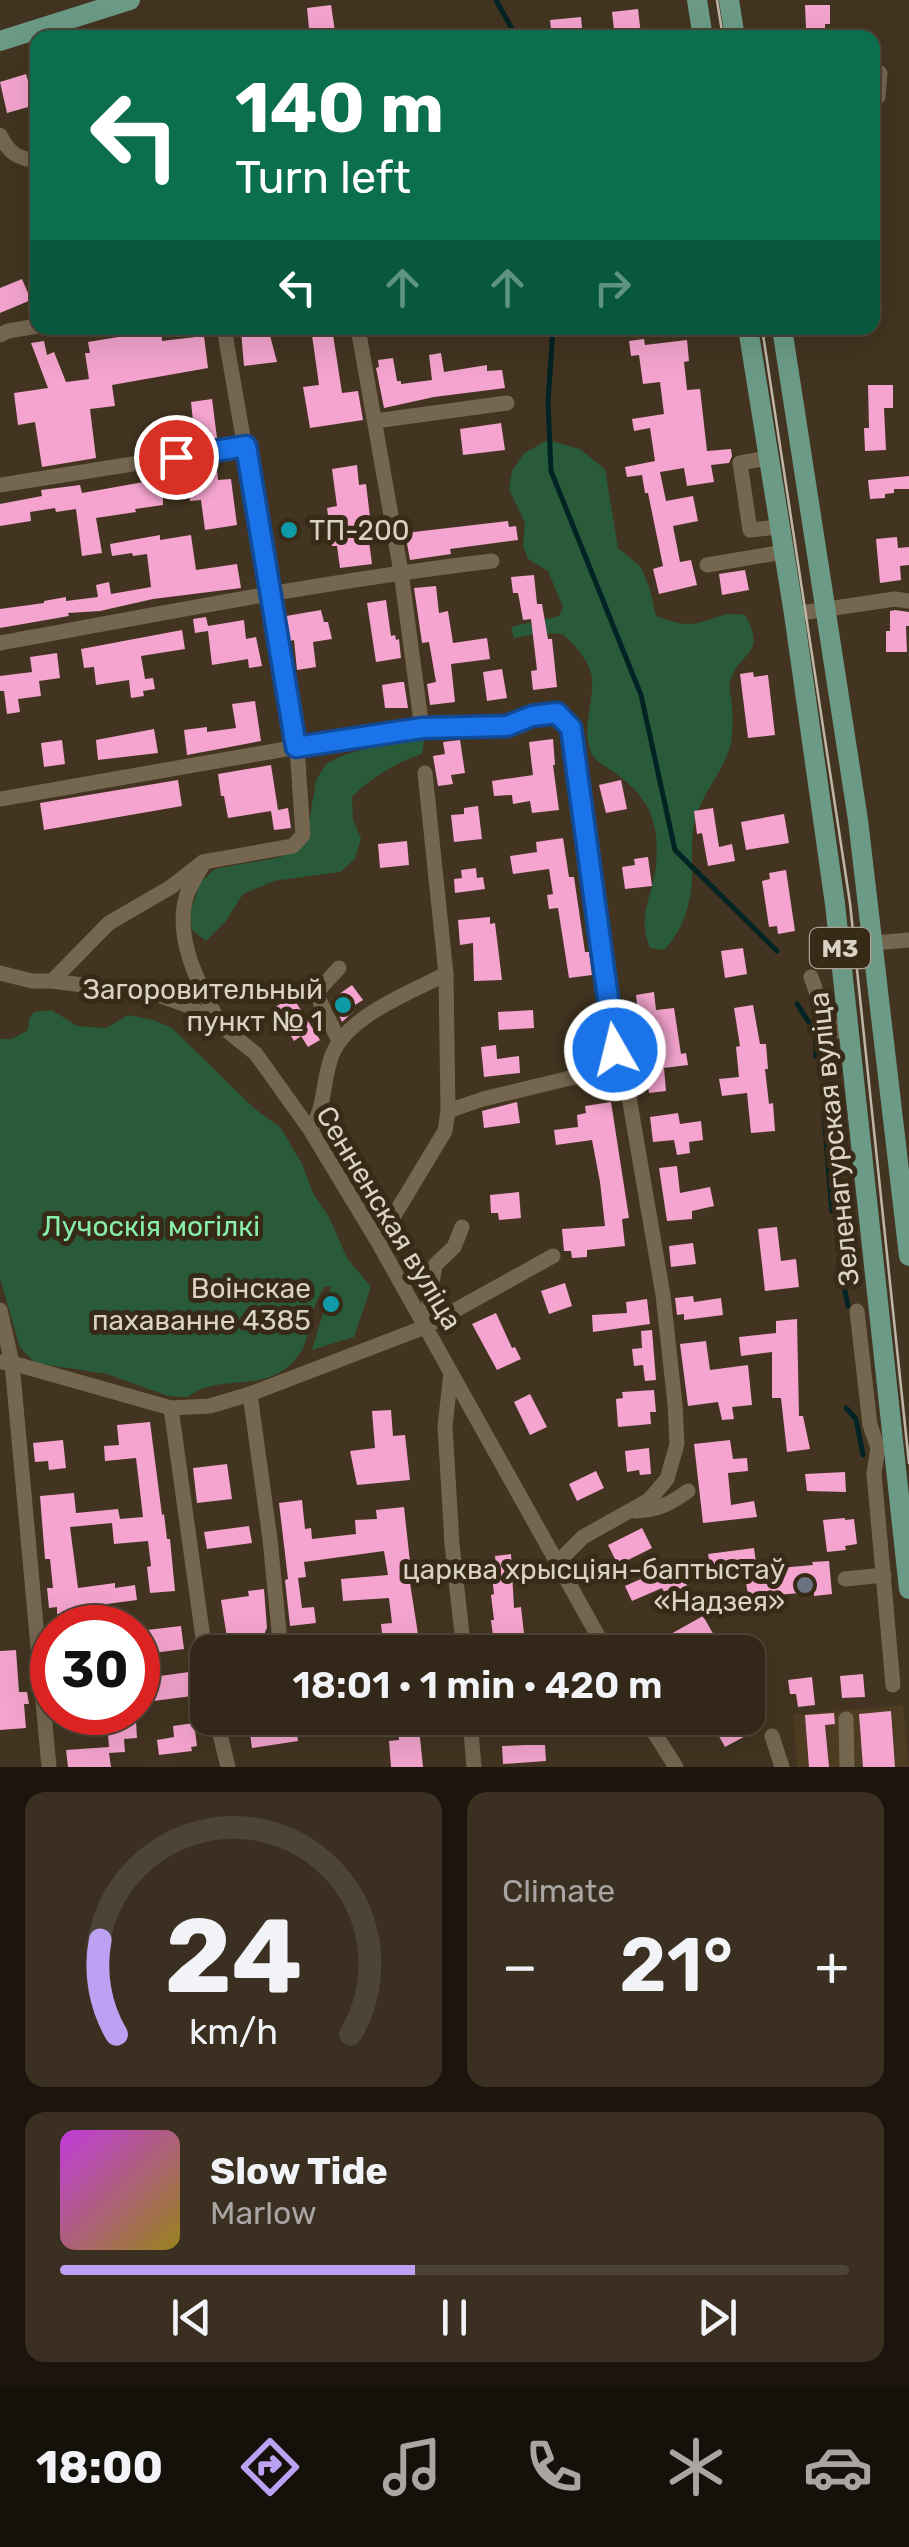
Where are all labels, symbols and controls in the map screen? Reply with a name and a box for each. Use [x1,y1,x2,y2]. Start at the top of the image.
text: 140 m [235,67,444,150]
icon: left [70,70,200,200]
text: Turn left [235,151,411,204]
icon: left [270,260,325,315]
icon: ahead [375,260,430,315]
icon: ahead [480,260,535,315]
icon: right [585,260,640,315]
pin [134,415,219,500]
icon: arrive [149,430,204,485]
place label: ТП-200 [309,514,409,547]
marker: ТП-200 [278,519,300,541]
road number: М3 [810,928,870,968]
place label: Загоровительный пункт № 1 [83,973,323,1038]
street label: Зеленагурская вуліца [802,990,866,1288]
marker: Загоровительный пункт № 1 [332,994,354,1016]
position arrow [563,998,667,1102]
street label: Сенненская вуліца [309,1100,469,1336]
park label: Лучоскія могілкі [42,1210,260,1243]
place label: Воінскае пахаванне 4385 [92,1272,311,1337]
marker: Воінскае пахаванне 4385 [320,1293,342,1315]
place label: царква хрысціян-баптыстаў «Надзея» [402,1553,785,1618]
marker: царква хрысціян-баптыстаў «Надзея» [794,1574,816,1596]
speed limit sign: 30 [30,1605,160,1735]
text: 18:01 · 1 min · 420 m [293,1662,662,1708]
text: Climate [502,1872,615,1910]
text: 24 [164,1895,303,2018]
text: 21° [619,1921,733,2010]
text: − [502,1934,538,1999]
text: + [815,1934,849,1999]
text: km/h [189,2011,278,2053]
text: Slow Tide [210,2148,388,2194]
text: Marlow [210,2194,317,2232]
icon: previous [164,2290,219,2345]
icon: pause [427,2290,482,2345]
icon: next [690,2290,745,2345]
icon: directions [235,2432,305,2502]
icon: music [377,2432,447,2502]
icon: phone [519,2432,589,2502]
icon: climate [661,2432,731,2502]
icon: car [803,2432,873,2502]
text: 18:00 [36,2441,163,2494]

